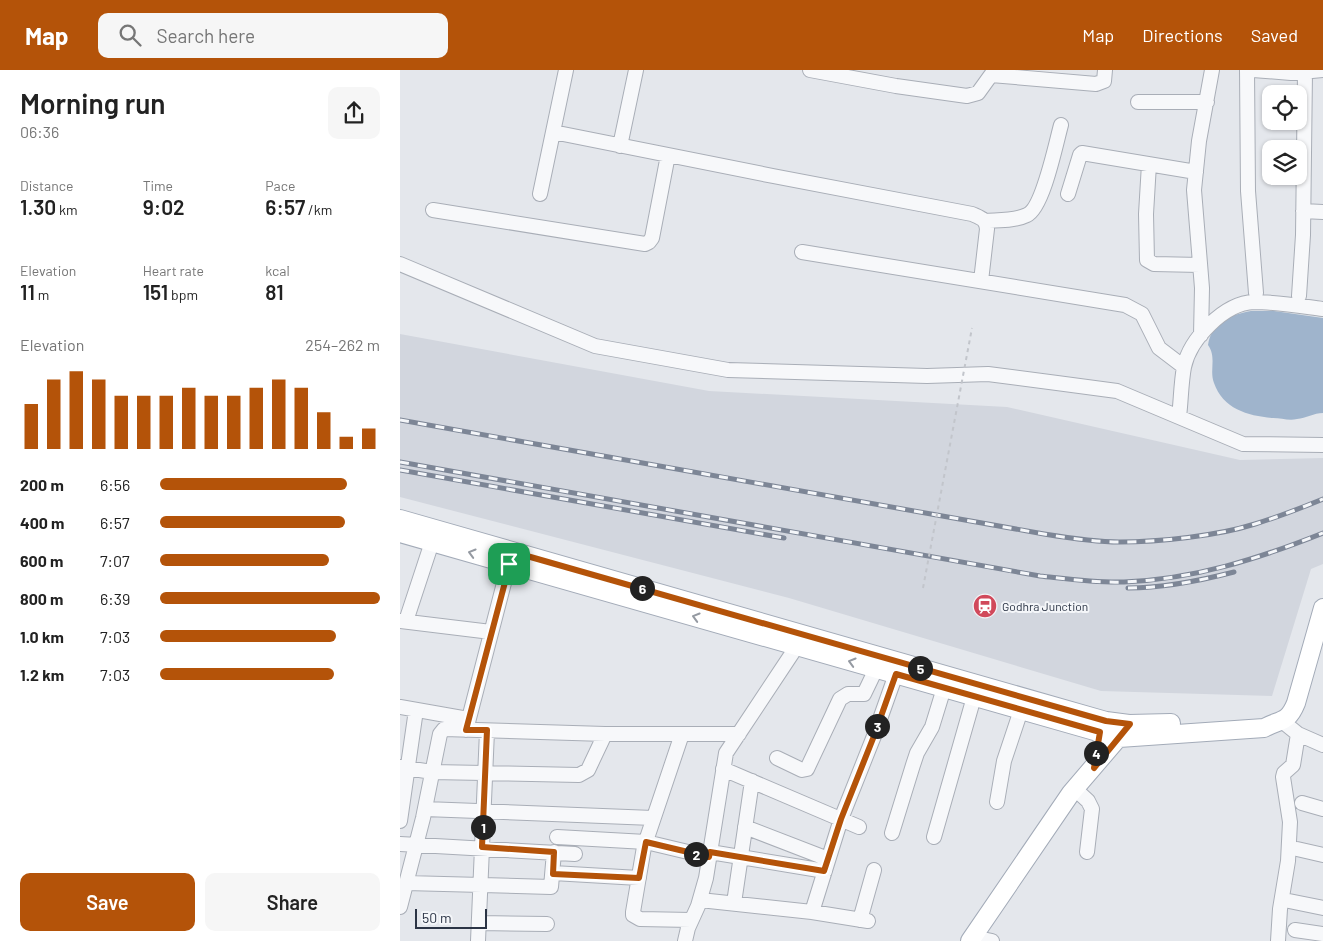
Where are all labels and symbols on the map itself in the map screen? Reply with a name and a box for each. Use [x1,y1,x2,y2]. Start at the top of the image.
pin [488,543,530,585]
one-way arrow [469,549,477,559]
pin: 6 [630,576,654,600]
station icon: Godhra Junction [972,593,998,619]
place label: Godhra Junction [1002,599,1088,613]
one-way arrow [692,613,701,623]
pin: 5 [908,656,932,680]
one-way arrow [849,657,857,667]
pin: 3 [864,714,890,738]
pin: 4 [1084,740,1108,766]
pin: 1 [470,814,496,840]
pin: 2 [684,842,708,866]
scale bar [415,906,488,929]

